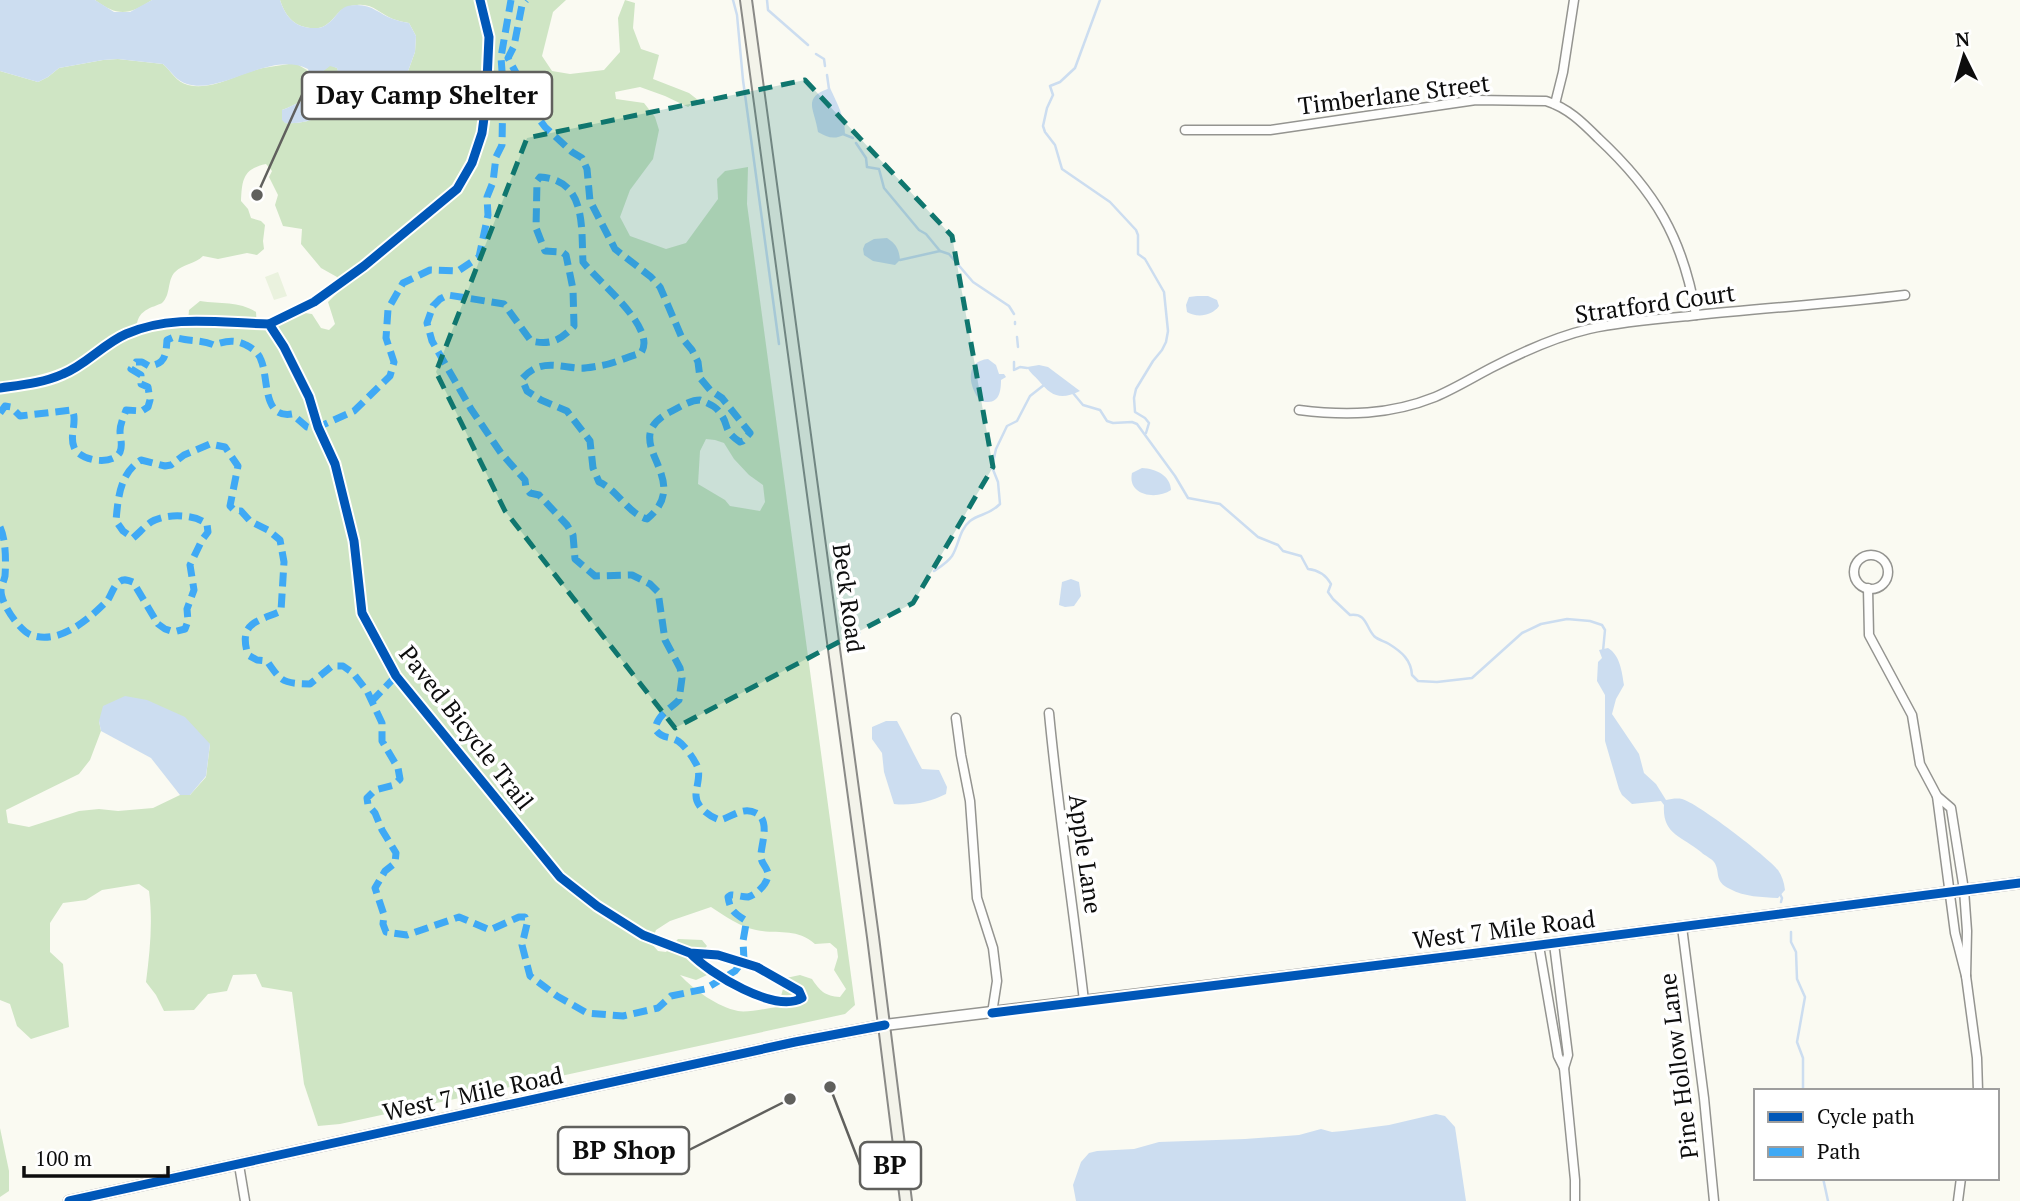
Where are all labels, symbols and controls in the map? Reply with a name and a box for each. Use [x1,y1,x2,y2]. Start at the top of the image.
north arrow [1929,21,1999,91]
text: N [1954,25,1971,52]
street label: Timberlane Street [1296,66,1492,122]
callout: Day Camp Shelter [302,72,552,119]
text: Day Camp Shelter [316,77,539,111]
street label: Stratford Court [1573,276,1737,330]
street label: Beck Road [826,541,872,654]
street label: Paved Bicycle Trail [392,639,541,816]
street label: Apple Lane [1062,792,1110,916]
street label: West 7 Mile Road [1411,902,1597,956]
street label: Pine Hollow Lane [1651,971,1705,1161]
street label: West 7 Mile Road [380,1058,566,1128]
legend [1754,1089,1999,1180]
text: Cycle path [1817,1102,1915,1130]
callout: BP Shop [558,1127,689,1174]
text: BP Shop [573,1132,676,1166]
scale bar [24,1134,168,1178]
text: Path [1817,1137,1860,1165]
callout: BP [860,1142,921,1189]
text: 100 m [35,1144,92,1172]
text: BP [873,1147,907,1181]

